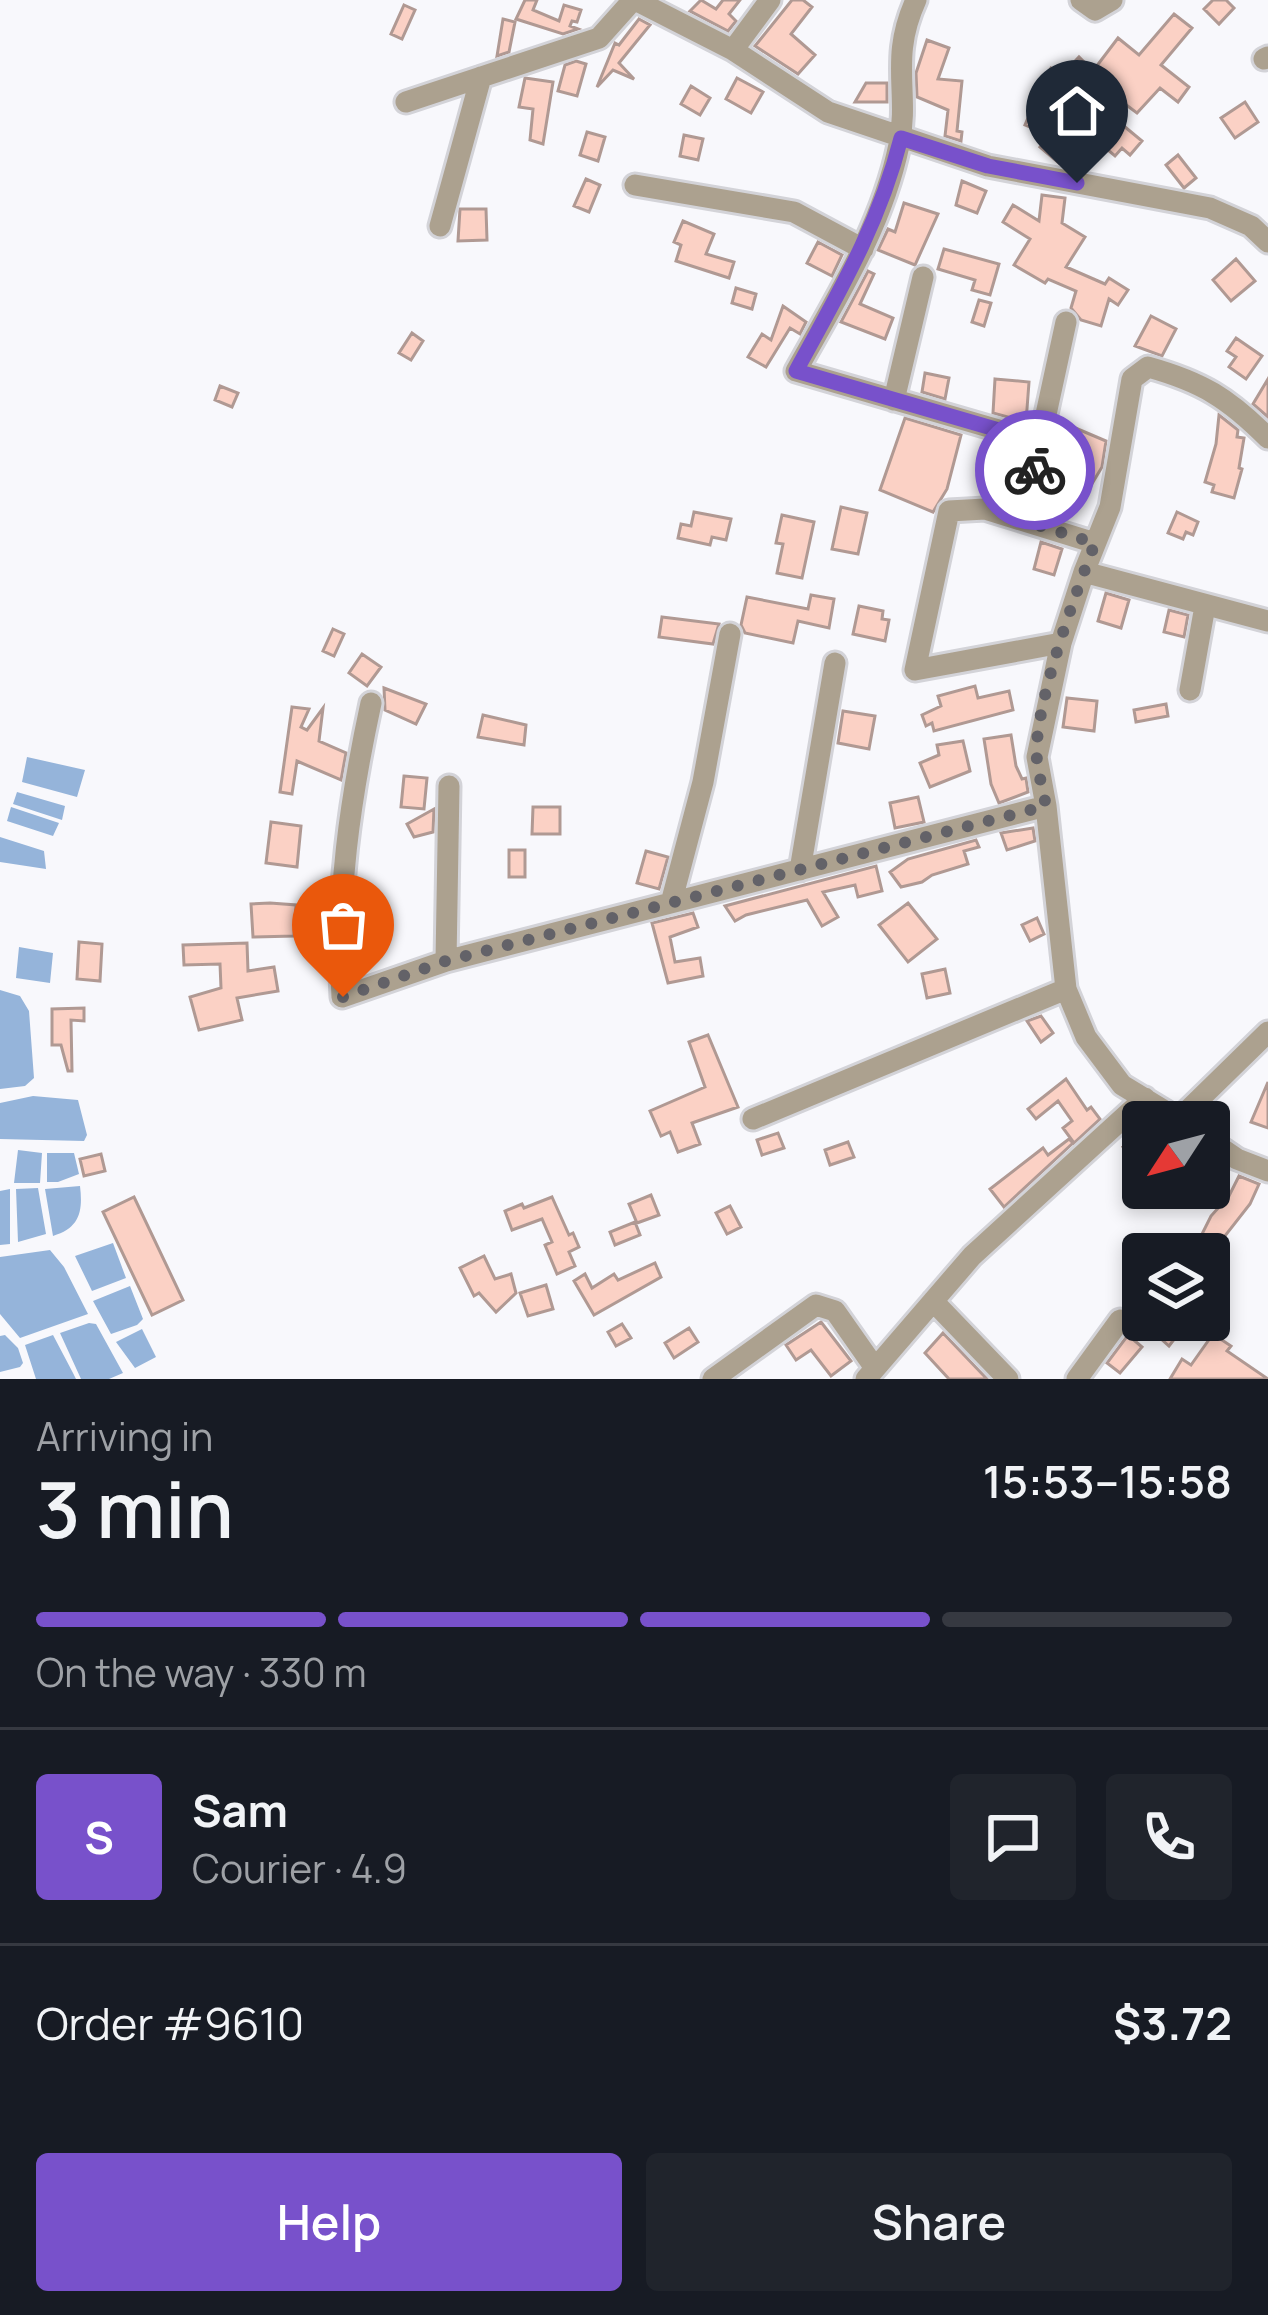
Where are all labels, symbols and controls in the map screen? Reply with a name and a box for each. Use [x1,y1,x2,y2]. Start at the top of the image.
pin [1026,60,1128,183]
icon: home [1044,78,1110,144]
courier [975,410,1095,530]
icon: bike [1002,437,1068,503]
pin [292,874,394,997]
icon: bag [310,892,376,958]
north arrow [1122,1101,1230,1209]
map controls [1122,1101,1230,1341]
button: layers [1122,1233,1230,1341]
text: Arriving in [36,1409,213,1463]
text: 15:53–15:58 [983,1450,1232,1512]
text: 3 min [36,1455,234,1561]
text: On the way · 330 m [36,1645,367,1699]
button: chat [950,1774,1076,1900]
button: phone [1106,1774,1232,1900]
text: Sam [192,1779,288,1841]
text: S [84,1806,114,1868]
text: Courier · 4.9 [192,1841,407,1895]
text: Order #9610 [36,1992,304,2054]
text: $3.72 [1113,1992,1232,2054]
button: Help [36,2153,622,2291]
button: Share [646,2153,1232,2291]

